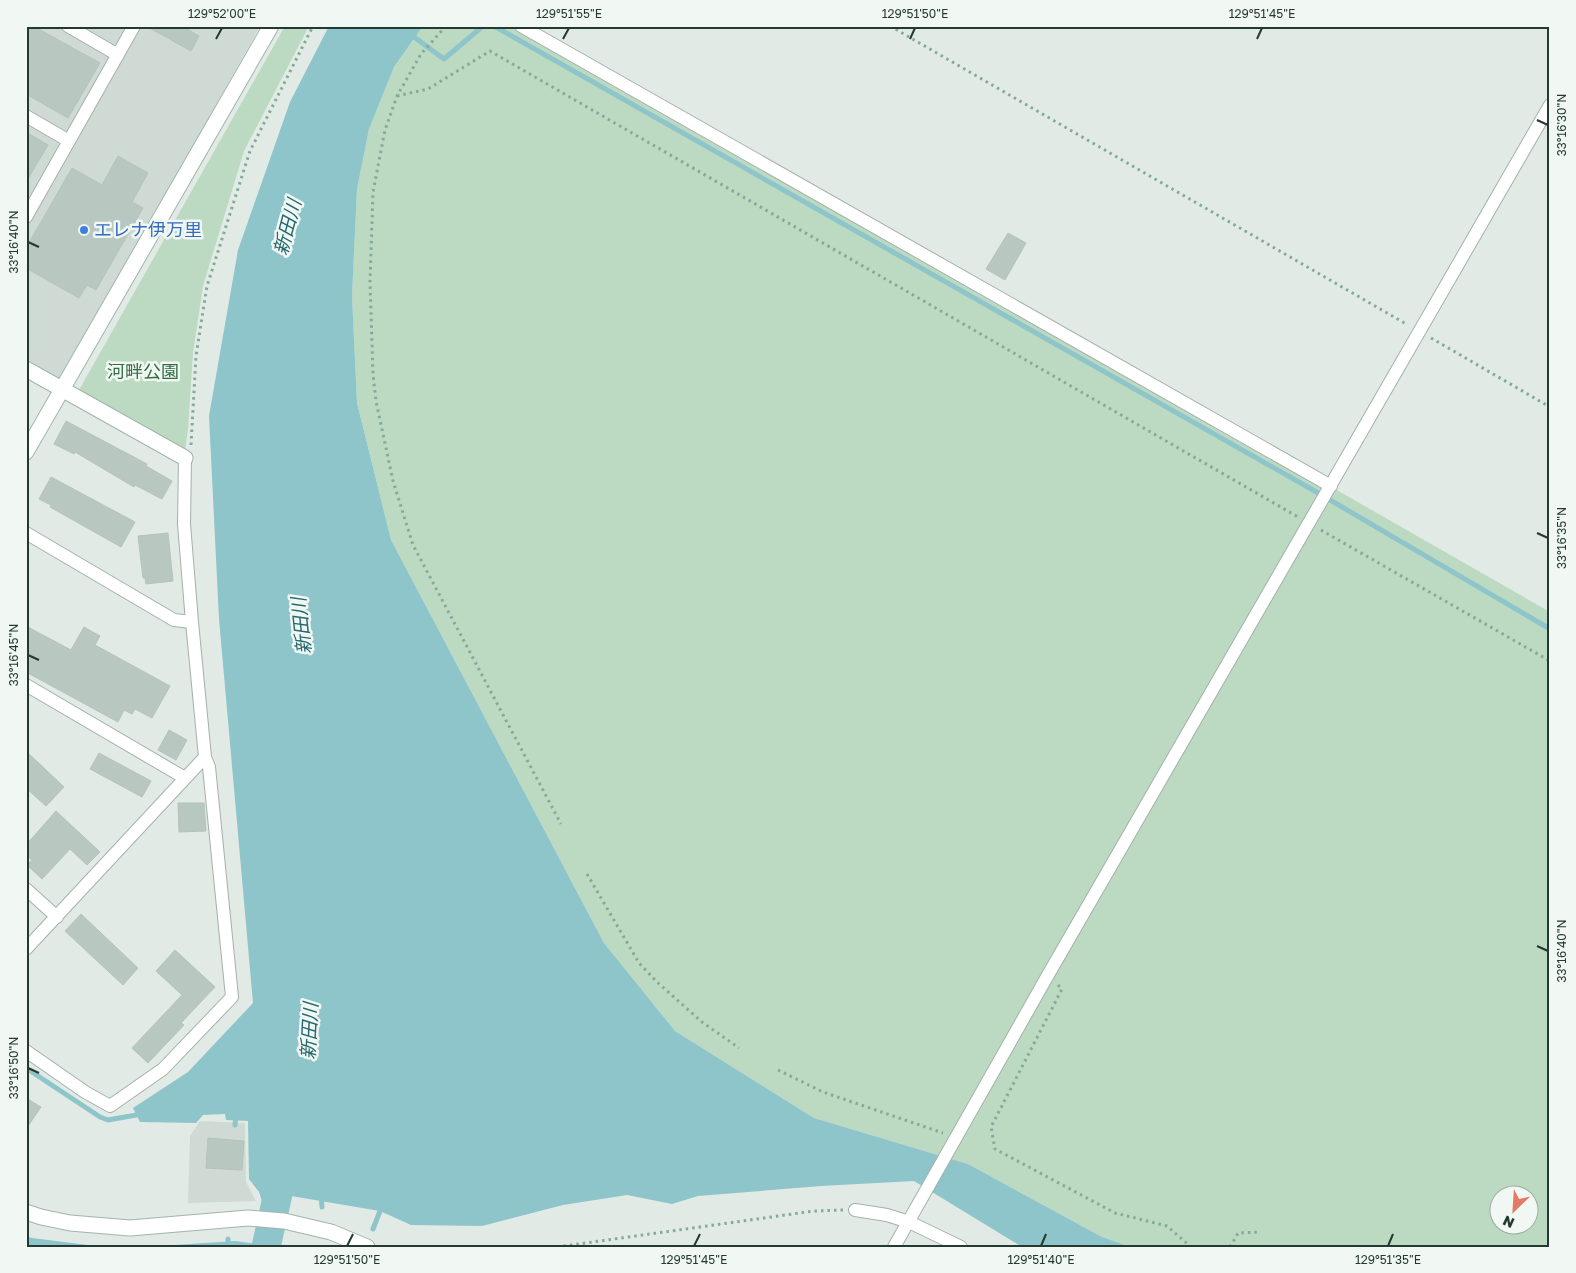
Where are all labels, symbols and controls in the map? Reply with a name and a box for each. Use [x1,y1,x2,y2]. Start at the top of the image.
text: 129°52'00"E [188,6,256,21]
text: 129°51'55"E [536,6,602,21]
text: 129°51'50"E [882,6,948,21]
text: 129°51'45"E [1229,6,1295,21]
text: 33°16'30"N [1554,94,1569,156]
water label: 新田川 [268,194,306,257]
text: 33°16'40"N [6,210,21,274]
place label: エレナ伊万里 [94,218,202,240]
marker: エレナ伊万里 [78,224,90,236]
park label: 河畔公園 [107,360,179,382]
text: 33°16'35"N [1554,507,1569,569]
water label: 新田川 [286,595,315,656]
text: 33°16'45"N [6,624,21,686]
text: 33°16'40"N [1554,919,1569,983]
water label: 新田川 [296,1000,322,1060]
text: 33°16'50"N [6,1037,21,1099]
north arrow [1488,1186,1538,1236]
text: N [1500,1212,1517,1232]
text: 129°51'50"E [314,1252,380,1267]
text: 129°51'45"E [661,1252,727,1267]
text: 129°51'40"E [1008,1252,1074,1267]
text: 129°51'35"E [1355,1252,1421,1267]

